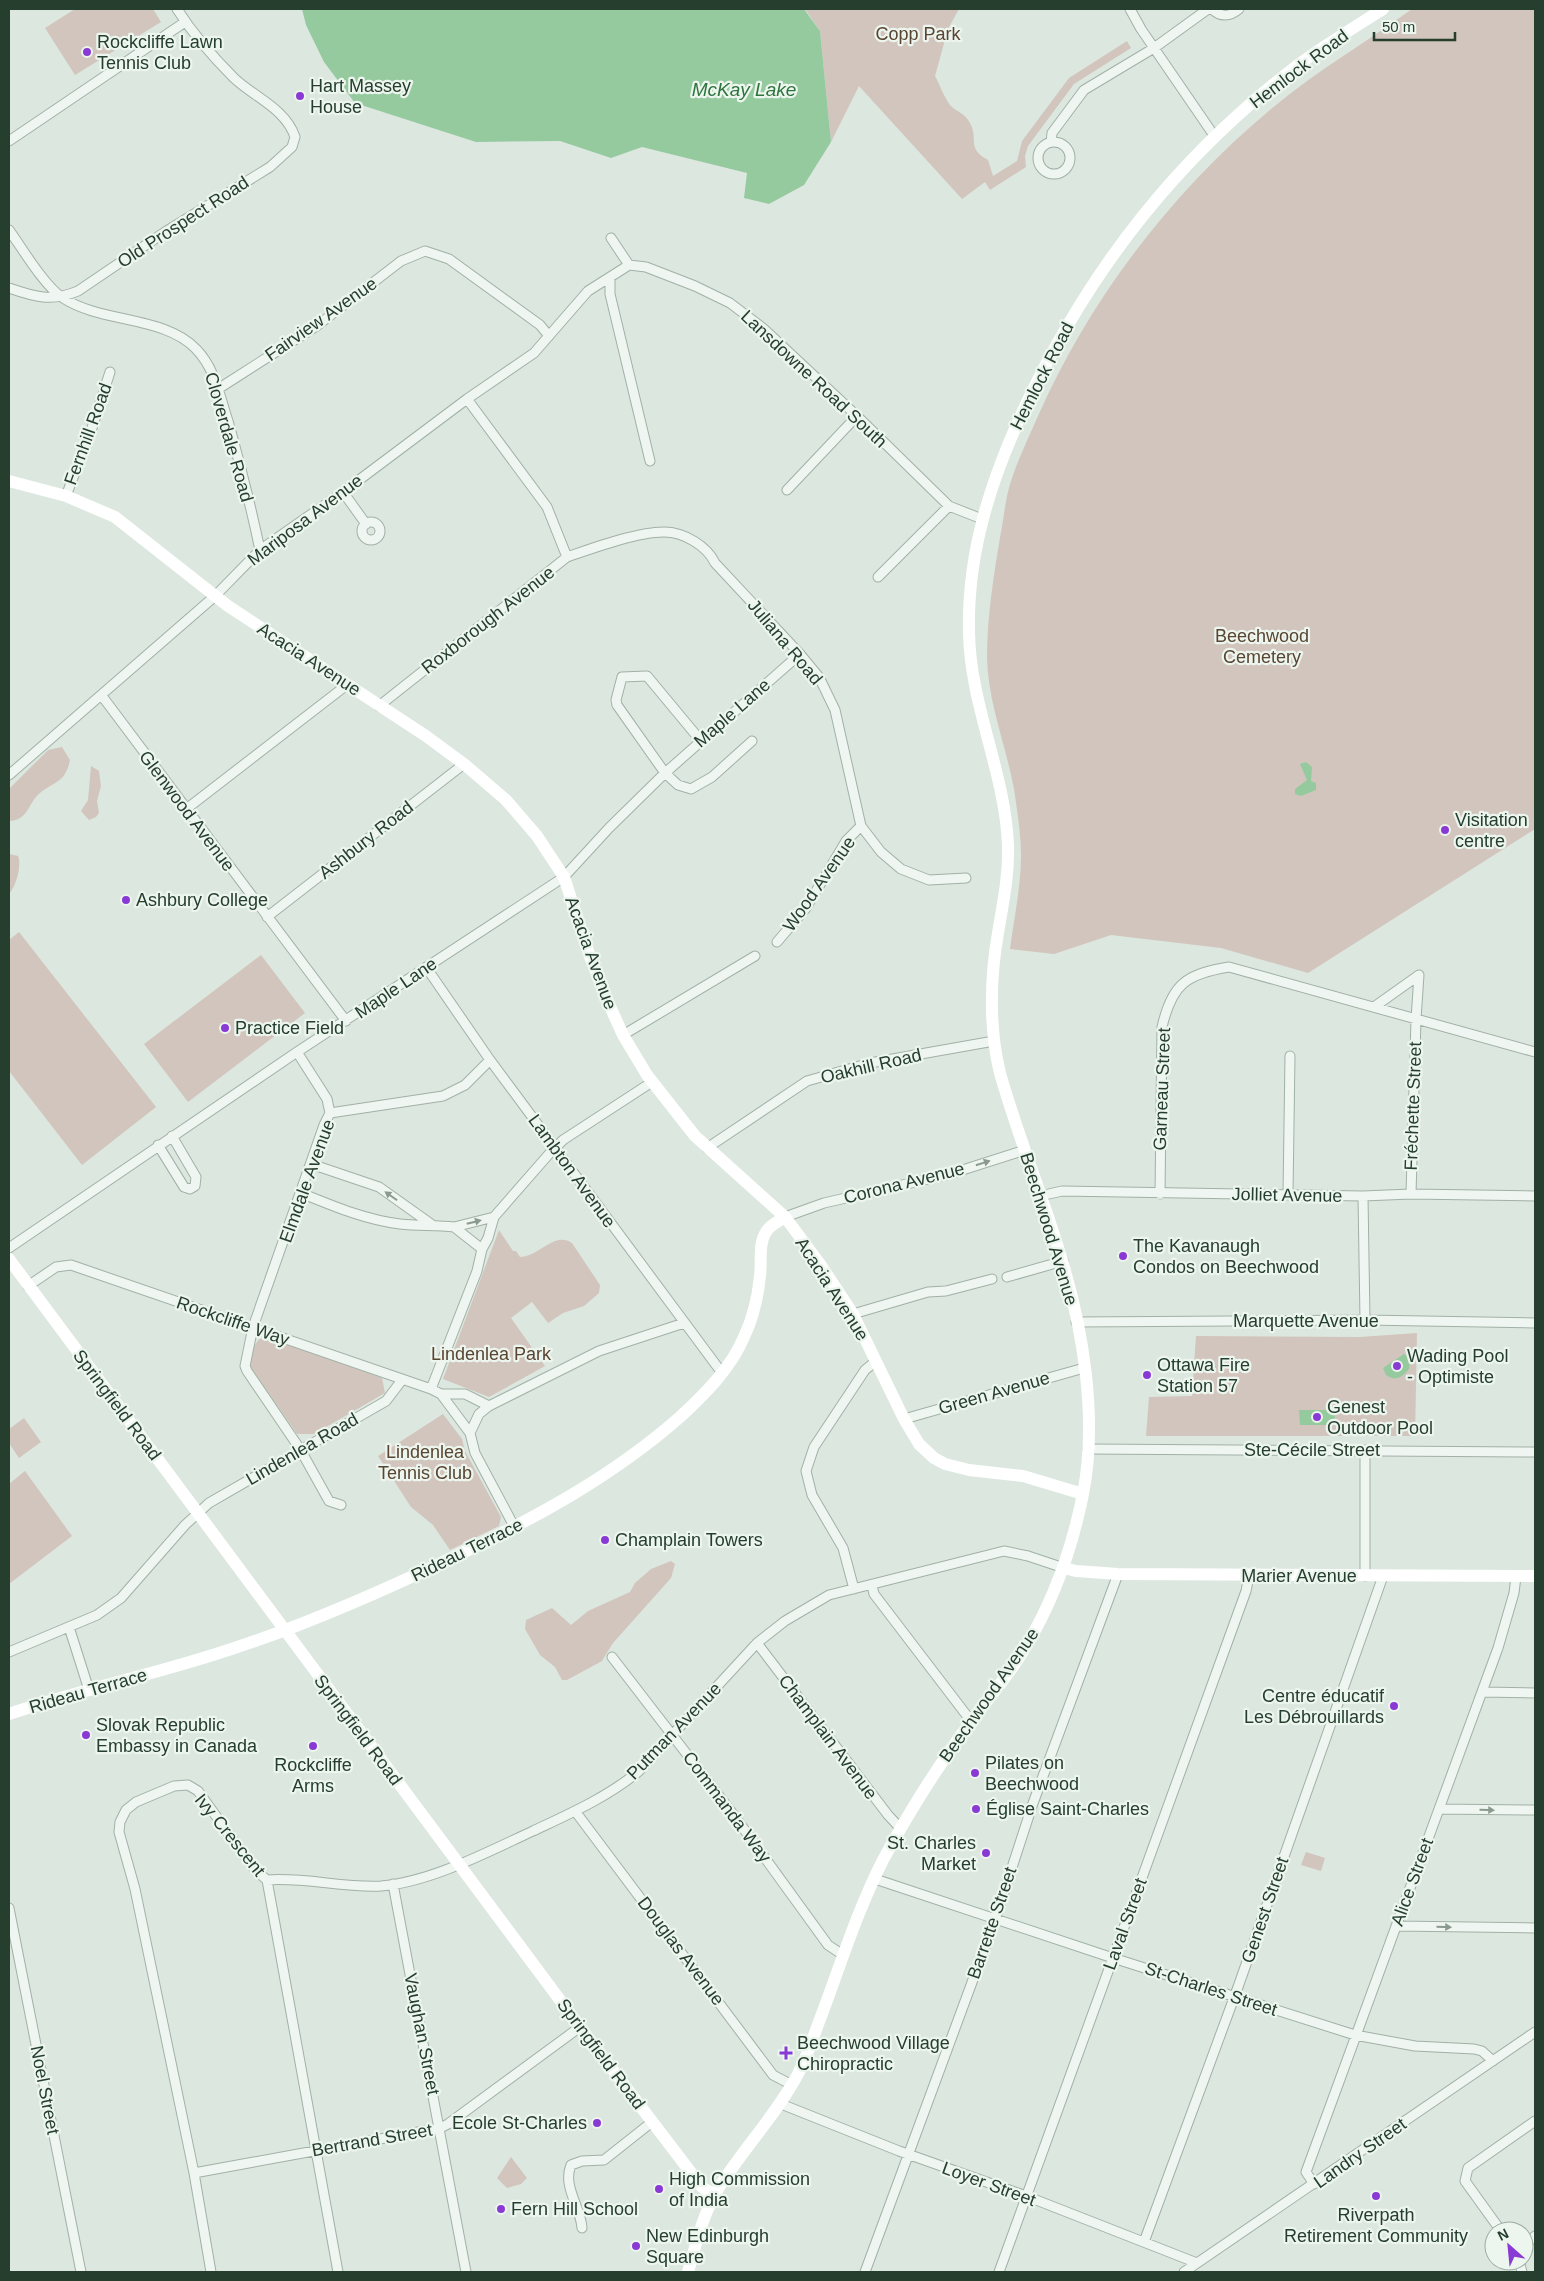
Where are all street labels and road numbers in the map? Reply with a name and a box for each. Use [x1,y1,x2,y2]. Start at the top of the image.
street label: Hemlock Road [1246,25,1352,113]
street label: Old Prospect Road [114,172,252,272]
street label: Fairview Avenue [261,273,381,365]
street label: Lansdowne Road South [737,306,891,452]
street label: Hemlock Road [1006,319,1078,433]
street label: Cloverdale Road [201,370,257,504]
street label: Fernhill Road [60,380,116,488]
street label: Mariposa Avenue [244,470,366,570]
street label: Roxborough Avenue [418,562,558,678]
street label: Juliana Road [744,595,826,689]
street label: Acacia Avenue [254,618,364,700]
street label: Maple Lane [690,675,774,751]
street label: Glenwood Avenue [135,747,239,875]
street label: Ashbury Road [315,797,417,883]
street label: Wood Avenue [779,833,859,935]
street label: Acacia Avenue [561,894,621,1012]
street label: Maple Lane [351,953,441,1023]
street label: Garneau Street [1150,1027,1174,1151]
street label: Fréchette Street [1401,1041,1425,1171]
street label: Oakhill Road [819,1045,923,1087]
street label: Lambton Avenue [524,1111,620,1231]
street label: Elmdale Avenue [275,1117,339,1245]
street label: Beechwood Avenue [1016,1150,1082,1308]
street label: Corona Avenue [842,1158,966,1208]
street label: Jolliet Avenue [1231,1184,1343,1206]
street label: Acacia Avenue [791,1234,873,1344]
street label: Rockcliffe Way [174,1292,292,1350]
street label: Marquette Avenue [1233,1311,1379,1331]
street label: Springfield Road [69,1346,165,1464]
street label: Green Avenue [936,1368,1052,1418]
street label: Lindenlea Road [242,1409,362,1489]
street label: Ste-Cécile Street [1244,1440,1380,1460]
street label: Rideau Terrace [408,1514,526,1586]
street label: Marier Avenue [1241,1566,1357,1586]
street label: Beechwood Avenue [935,1624,1043,1766]
street label: Rideau Terrace [27,1665,149,1717]
street label: Springfield Road [310,1671,406,1789]
street label: Champlain Avenue [775,1671,881,1803]
street label: Putman Avenue [623,1678,725,1784]
street label: Commanda Way [679,1748,775,1866]
street label: Ivy Crescent [191,1790,269,1880]
street label: Alice Street [1387,1835,1437,1929]
street label: Genest Street [1237,1854,1293,1966]
street label: Barrette Street [963,1864,1021,1982]
street label: Laval Street [1099,1875,1151,1973]
street label: Douglas Avenue [634,1893,728,2009]
street label: St-Charles Street [1142,1958,1280,2020]
street label: Vaughan Street [400,1971,444,2097]
street label: Springfield Road [553,1995,649,2113]
street label: Noel Street [27,2044,63,2136]
street label: Landry Street [1310,2114,1410,2192]
street label: Bertrand Street [310,2120,434,2160]
street label: Loyer Street [940,2158,1038,2210]

